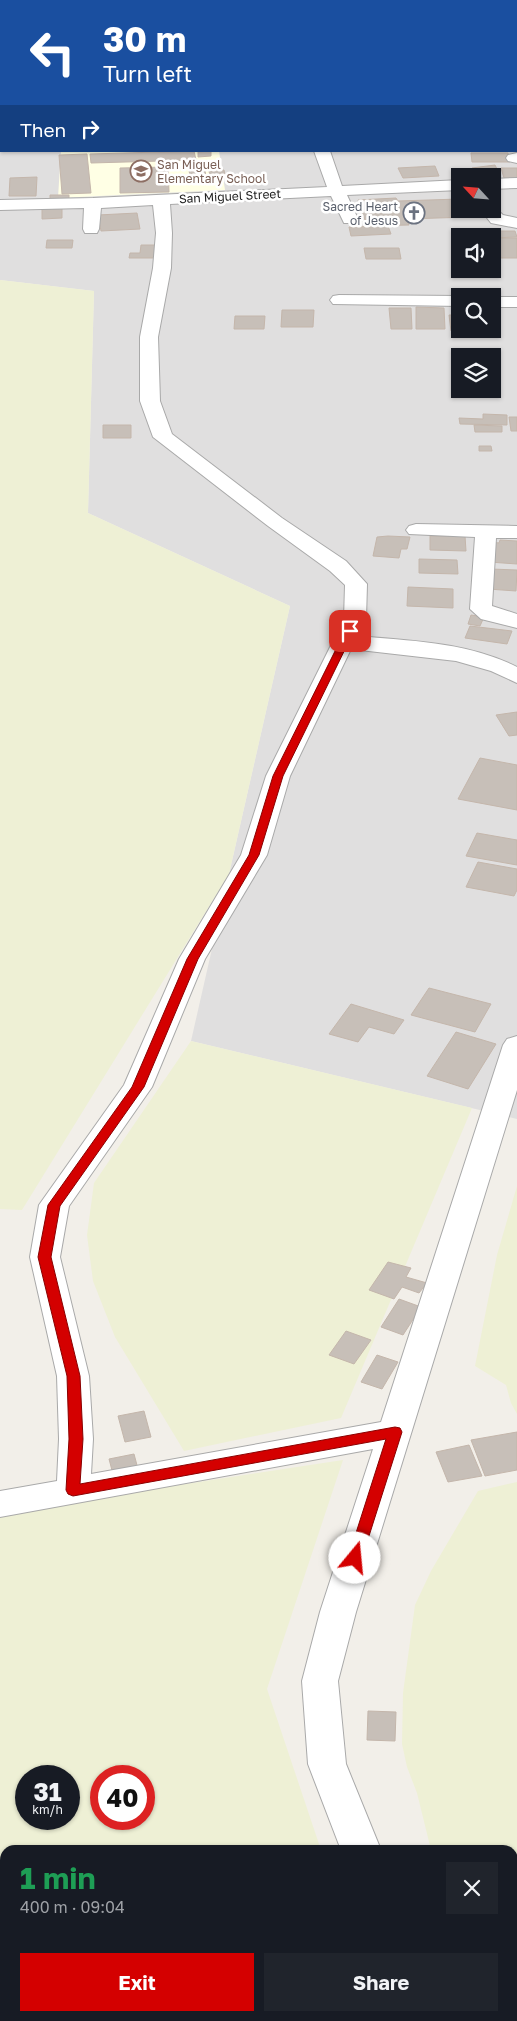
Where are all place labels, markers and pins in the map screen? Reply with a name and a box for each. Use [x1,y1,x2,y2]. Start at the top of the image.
place label: San Miguel Elementary School [157,157,266,186]
school or university icon: San Miguel Elementary School [129,159,153,183]
place label: Sacred Heart of Jesus [323,199,398,228]
church icon: Sacred Heart of Jesus [402,201,426,225]
pin [329,610,371,652]

